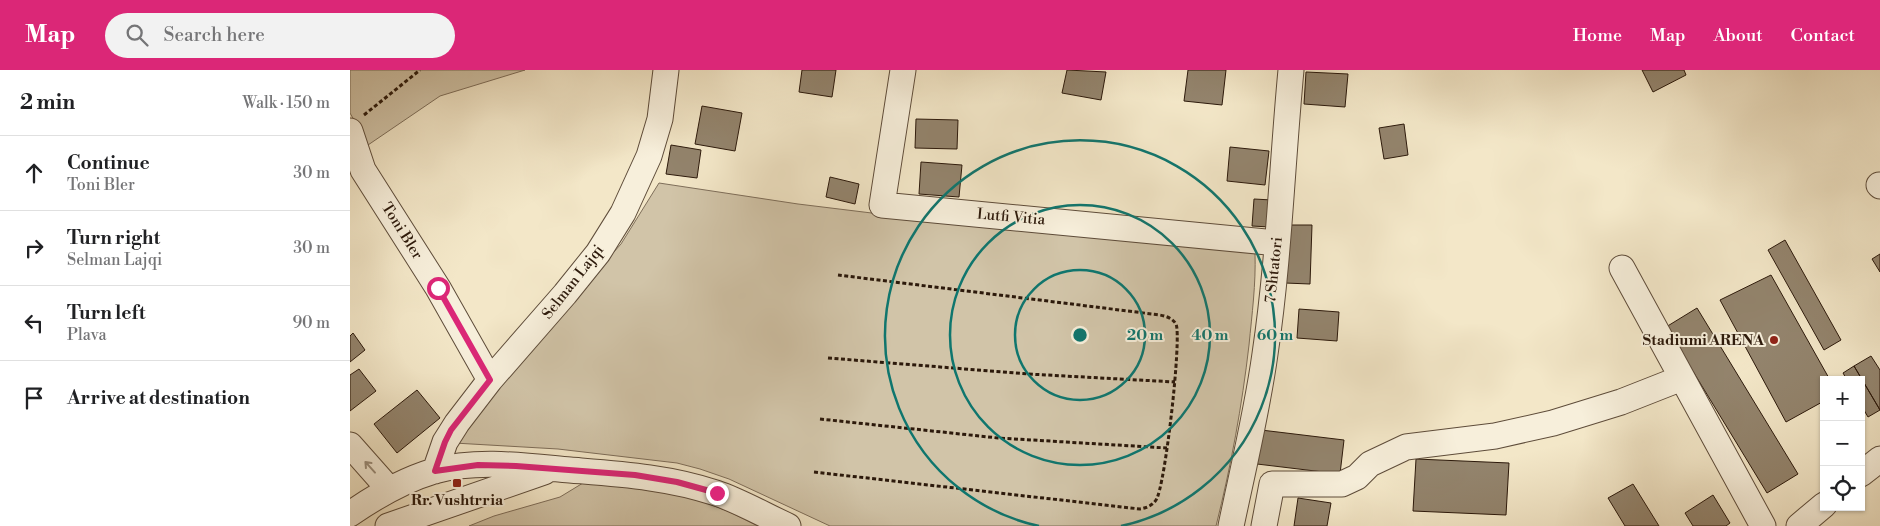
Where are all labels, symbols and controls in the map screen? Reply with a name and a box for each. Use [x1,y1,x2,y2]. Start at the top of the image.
search box [105,13,455,58]
text: Map [25,20,75,50]
icon: search [123,21,151,49]
text: Search here [163,23,265,47]
text: Home [1573,24,1622,47]
text: Map [1650,24,1686,47]
text: About [1714,24,1763,47]
text: Contact [1791,24,1855,47]
text: 2 min [20,90,75,116]
text: Walk · 150 m [242,93,330,113]
text: Continue [67,151,150,175]
icon: ahead [20,159,48,187]
text: 30 m [293,163,330,183]
text: Toni Bler [67,175,135,195]
street label: Toni Bler [377,199,427,263]
street label: Lutfi Vitia [976,205,1046,229]
text: Turn right [67,226,160,250]
icon: right [20,234,48,262]
street label: 7 Shtatori [1261,236,1287,304]
text: 30 m [293,238,330,258]
street label: Selman Lajqi [538,241,608,323]
text: Selman Lajqi [67,250,162,270]
route start [427,277,450,300]
text: Turn left [67,301,146,325]
icon: left [20,309,48,337]
text: 90 m [292,313,330,333]
text: Plava [67,325,107,345]
centre of rings [1071,326,1089,344]
text: 20 m [1127,326,1164,345]
text: 40 m [1191,326,1229,345]
text: 60 m [1257,326,1294,345]
place label: Stadiumi ARENA [1642,331,1764,350]
marker: Stadiumi ARENA [1768,334,1780,346]
map controls [1820,376,1865,511]
button: + [1820,376,1865,421]
icon: arrive [20,384,48,412]
text: Arrive at destination [67,386,250,410]
button: − [1820,421,1865,466]
one-way arrow [364,460,376,473]
button: locate [1820,466,1865,511]
marker: Rr. Vushtrria [451,477,463,489]
route end [706,482,729,505]
place label: Rr. Vushtrria [411,491,504,510]

